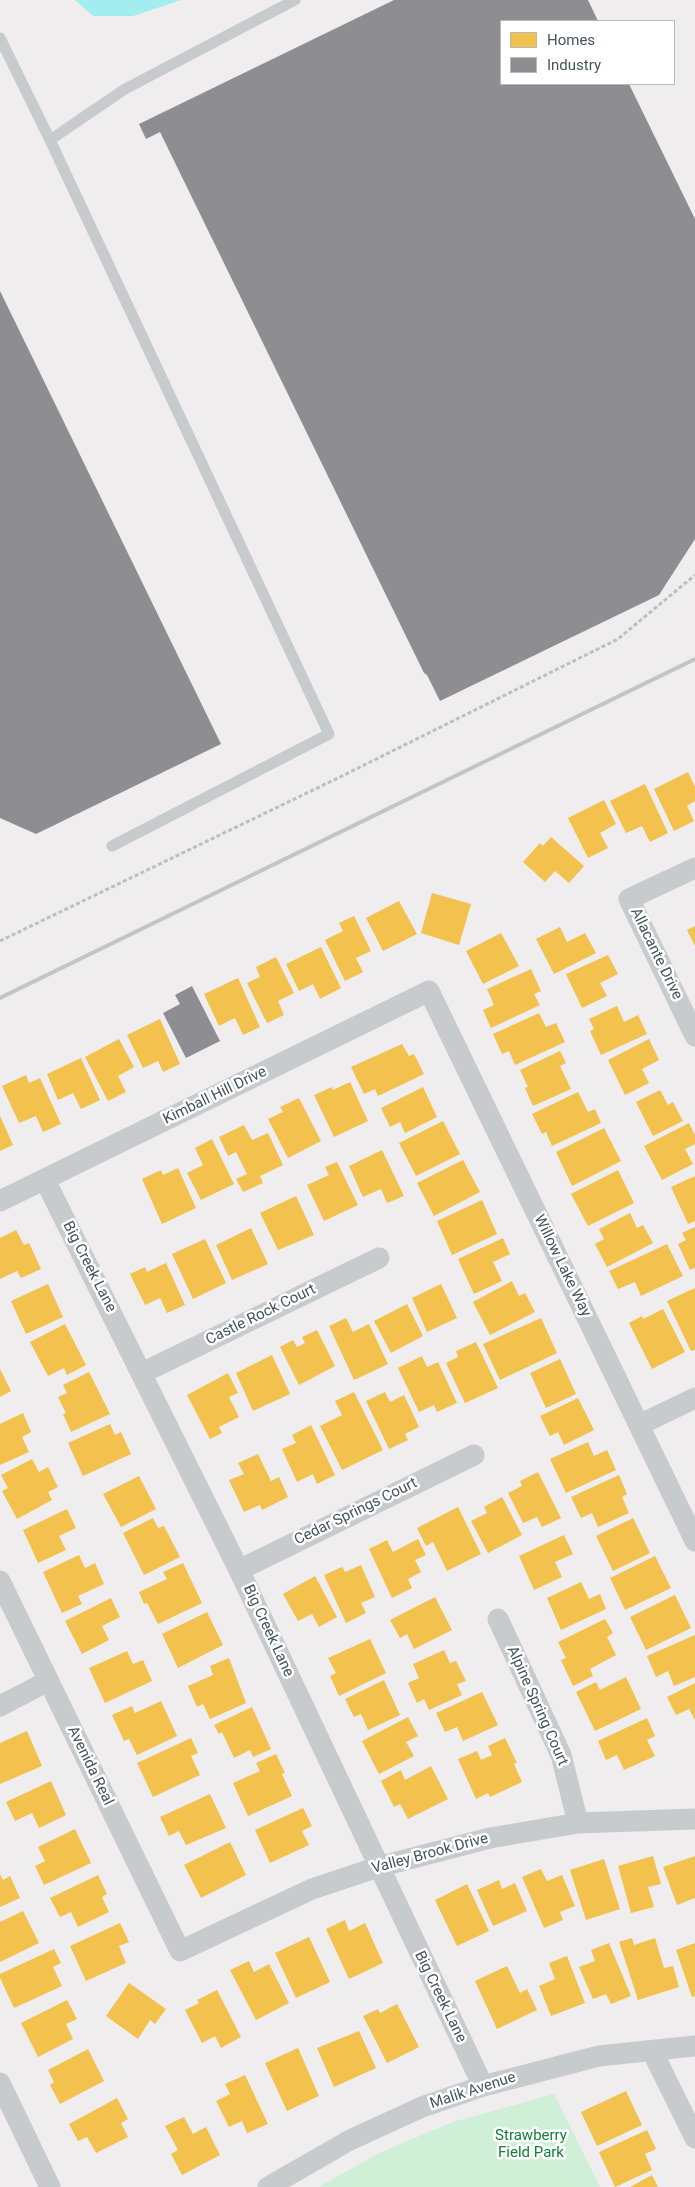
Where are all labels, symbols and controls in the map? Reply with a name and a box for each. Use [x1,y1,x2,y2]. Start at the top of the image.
legend [500,20,675,85]
text: Homes [547,31,595,49]
text: Industry [547,56,601,74]
street label: Allacante Drive [626,905,686,1003]
street label: Kimball Hill Drive [160,1063,270,1129]
street label: Willow Lake Way [529,1212,595,1320]
street label: Big Creek Lane [58,1219,120,1315]
street label: Castle Rock Court [203,1281,319,1349]
street label: Cedar Springs Court [292,1474,420,1550]
street label: Big Creek Lane [239,1582,297,1680]
street label: Alpine Spring Court [503,1643,571,1769]
street label: Avenida Real [63,1723,117,1809]
street label: Valley Brook Drive [370,1830,490,1878]
street label: Big Creek Lane [410,1948,470,2046]
street label: Malik Avenue [428,2069,518,2113]
park label: Strawberry Field Park [495,2127,567,2162]

